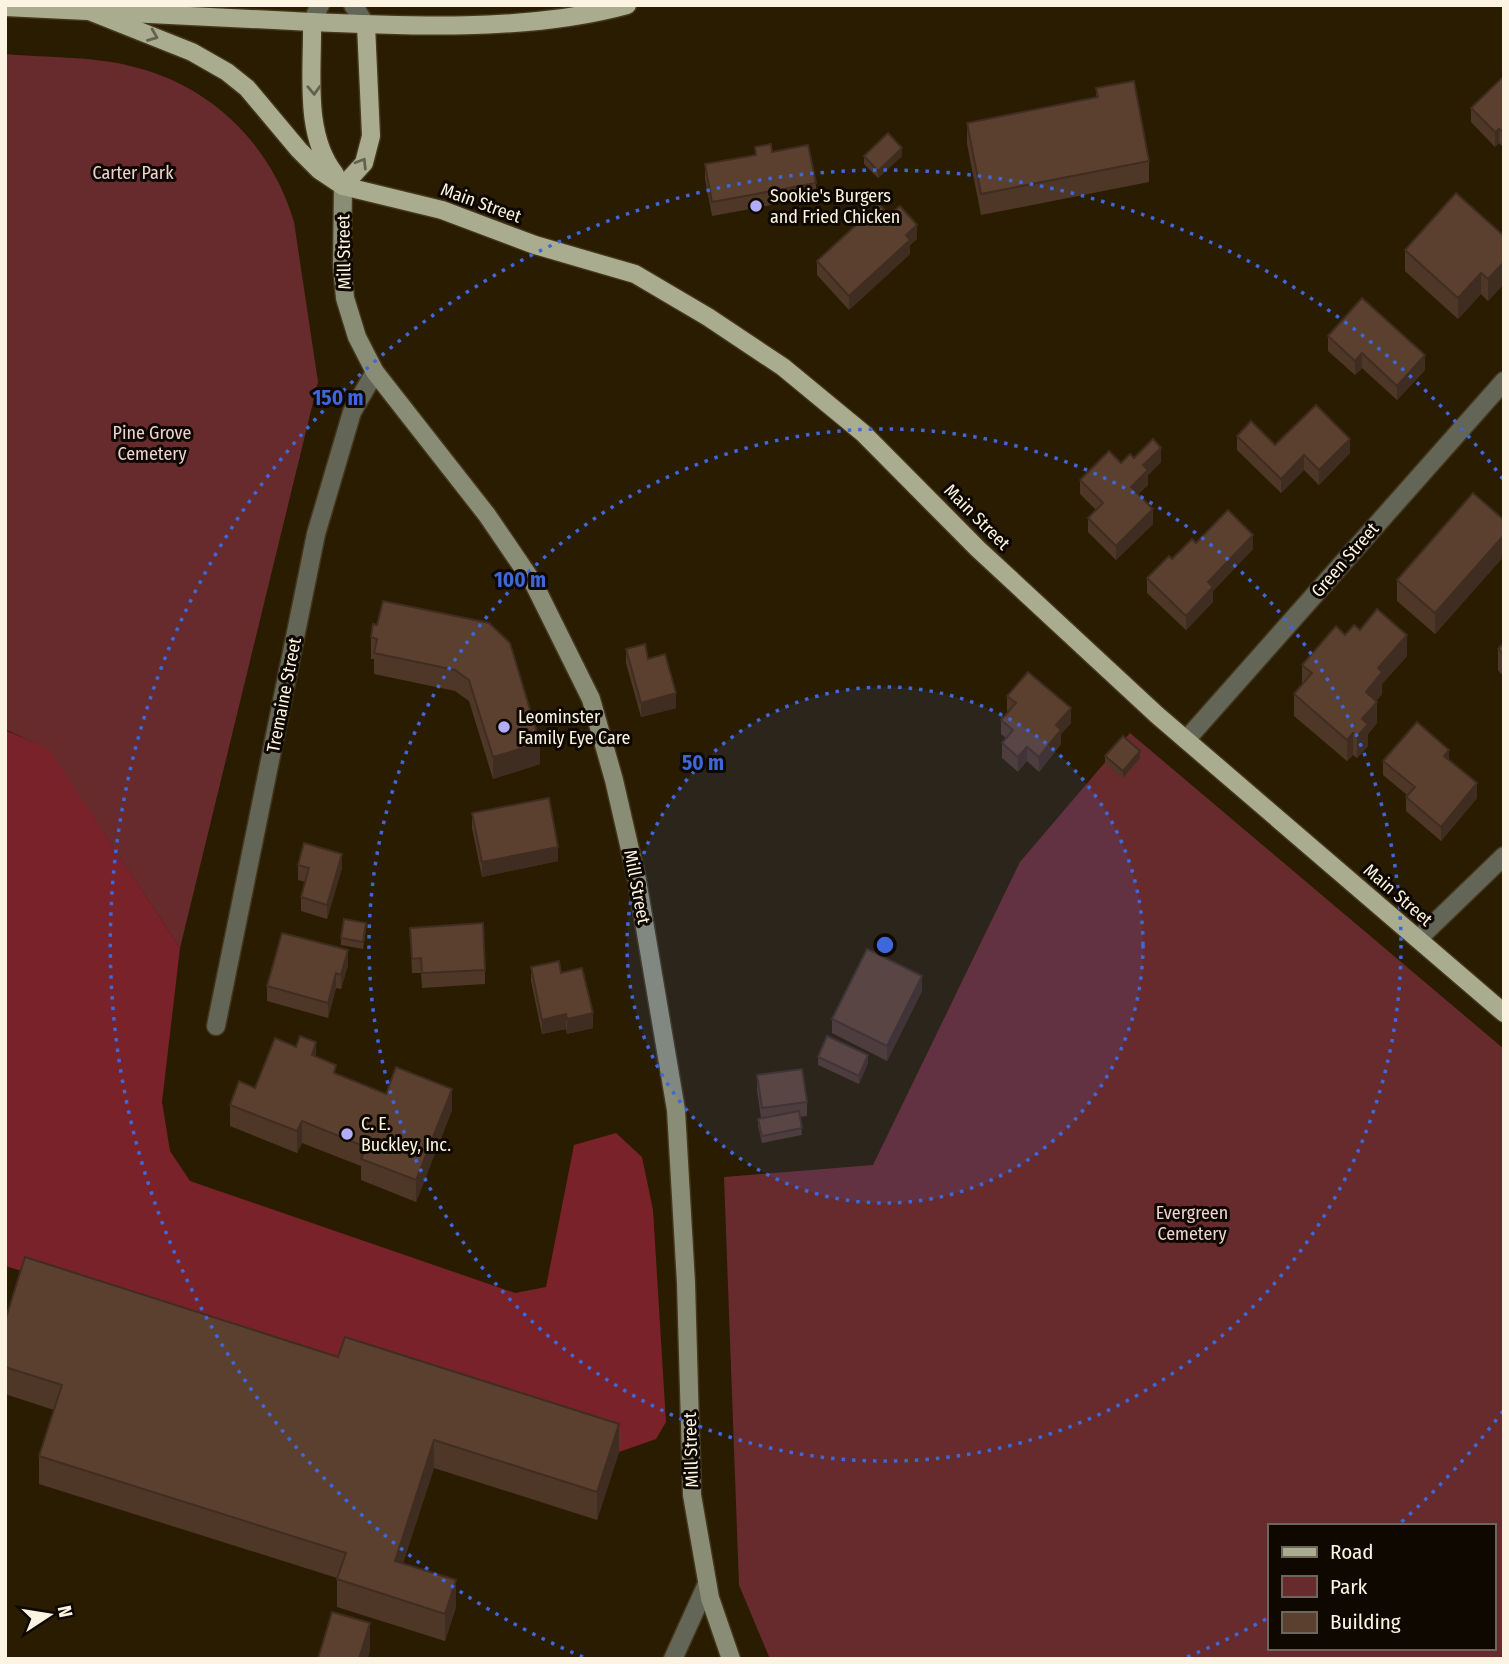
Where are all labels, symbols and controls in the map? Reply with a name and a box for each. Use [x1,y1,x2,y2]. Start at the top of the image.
one-way arrow [146,28,158,42]
one-way arrow [306,85,321,96]
one-way arrow [353,158,366,171]
park label: Carter Park [92,162,174,184]
street label: Main Street [438,178,524,228]
place label: Sookie's Burgers and Fried Chicken [770,185,900,228]
marker: Sookie's Burgers and Fried Chicken [748,198,764,214]
street label: Mill Street [332,214,356,290]
text: 150 m [312,385,364,411]
park label: Pine Grove Cemetery [113,422,192,465]
street label: Main Street [939,479,1015,555]
street label: Green Street [1307,518,1384,602]
text: 100 m [494,567,546,593]
street label: Tremaine Street [262,636,306,754]
place label: Leominster Family Eye Care [518,706,631,749]
marker: Leominster Family Eye Care [496,719,512,735]
text: 50 m [682,750,724,776]
street label: Mill Street [619,848,655,926]
street label: Main Street [1359,859,1437,931]
centre of rings [873,933,897,957]
place label: C. E. Buckley, Inc. [361,1113,451,1156]
marker: C. E. Buckley, Inc. [339,1126,355,1142]
park label: Evergreen Cemetery [1156,1202,1228,1245]
street label: Mill Street [679,1412,703,1488]
legend [1268,1524,1495,1650]
text: Road [1330,1539,1374,1565]
text: Park [1330,1574,1368,1600]
north arrow [14,1580,84,1650]
text: N [53,1604,78,1620]
text: Building [1330,1609,1401,1635]

